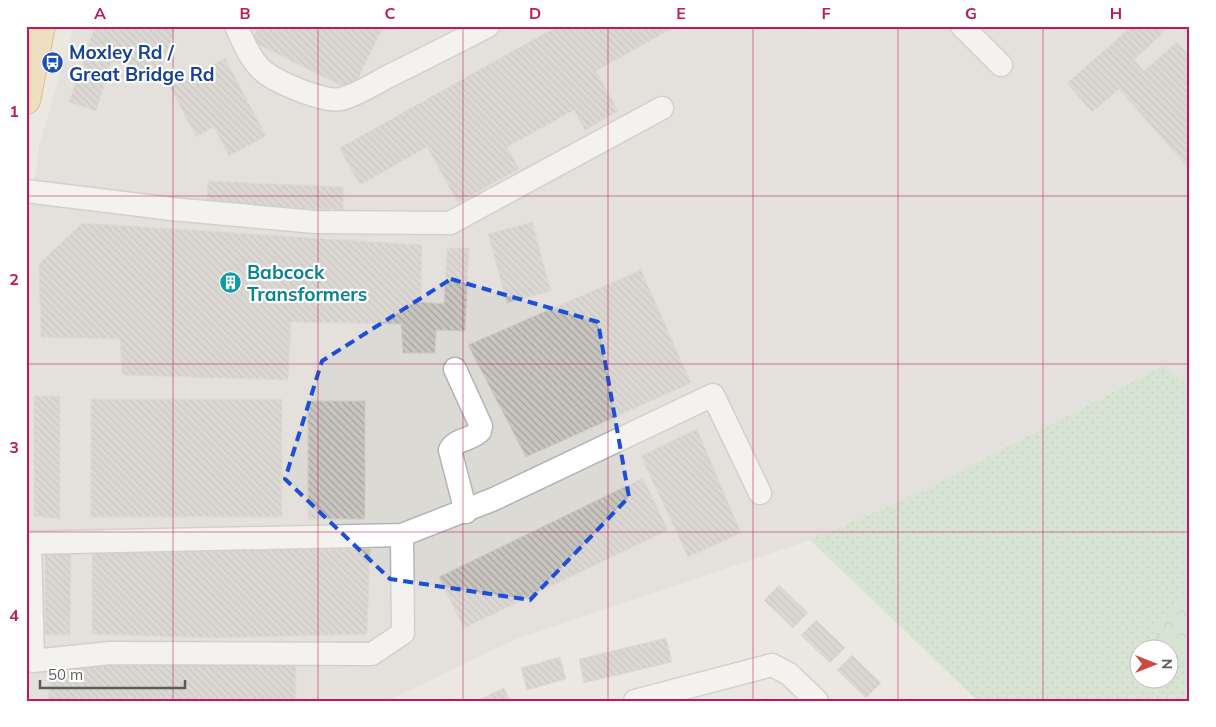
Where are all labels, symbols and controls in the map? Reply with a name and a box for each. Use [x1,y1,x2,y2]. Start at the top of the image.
text: A [94,3,106,23]
text: B [239,3,251,23]
text: C [385,3,396,23]
text: D [529,3,541,23]
text: E [676,3,686,23]
text: F [821,3,831,23]
text: G [965,3,977,23]
text: H [1110,3,1122,23]
place label: Moxley Rd / Great Bridge Rd [69,40,215,86]
bus stop icon: Moxley Rd / Great Bridge Rd [41,51,65,75]
text: 1 [9,101,19,121]
place label: Babcock Transformers [247,260,367,306]
text: 2 [9,269,19,289]
building icon: Babcock Transformers [219,271,243,295]
text: 3 [9,437,19,457]
text: 4 [9,605,19,625]
north arrow [1128,640,1178,690]
scale bar [40,657,185,689]
text: N [1158,659,1176,669]
text: 50 m [48,665,83,684]

